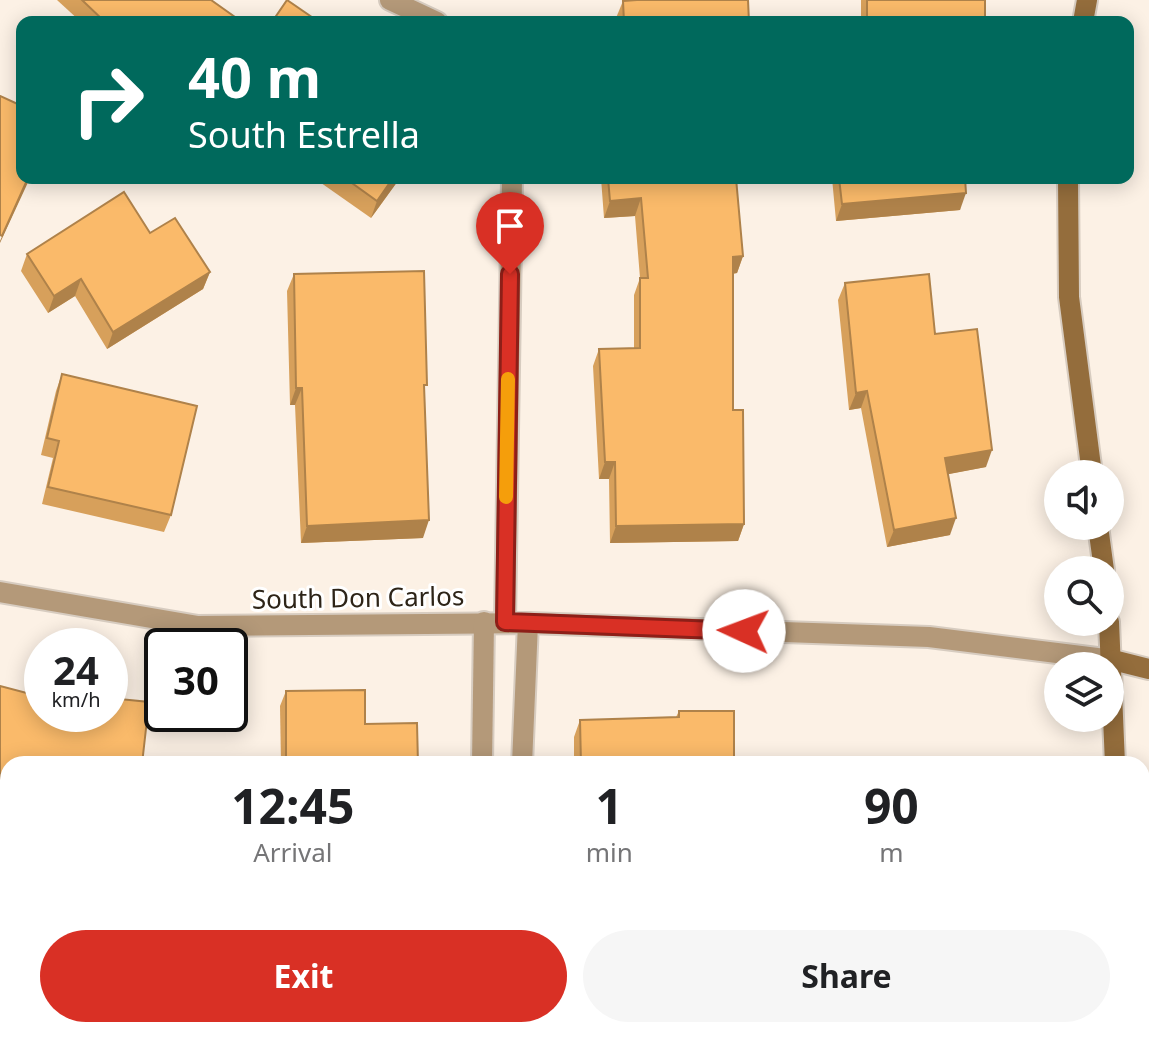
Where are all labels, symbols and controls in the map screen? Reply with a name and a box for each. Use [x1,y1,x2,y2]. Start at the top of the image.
text: 40 m [188,38,321,114]
icon: right [56,48,160,152]
text: South Estrella [188,110,420,159]
pin [476,192,544,274]
icon: arrive [488,204,532,248]
map controls [1044,460,1124,732]
button: sound [1044,460,1124,540]
button: search [1044,556,1124,636]
street label: South Don Carlos [251,577,465,617]
position arrow [702,589,786,673]
speed limit sign: 30 [144,628,248,732]
text: 24 [53,642,99,697]
button: layers [1044,652,1124,732]
text: km/h [51,686,101,713]
text: 12:45 [231,773,354,838]
text: 1 [595,773,623,838]
text: 90 [864,773,919,838]
text: Arrival [253,834,332,870]
text: min [586,834,633,870]
text: m [879,834,903,870]
button: Exit [40,930,567,1022]
button: Share [583,930,1110,1022]

